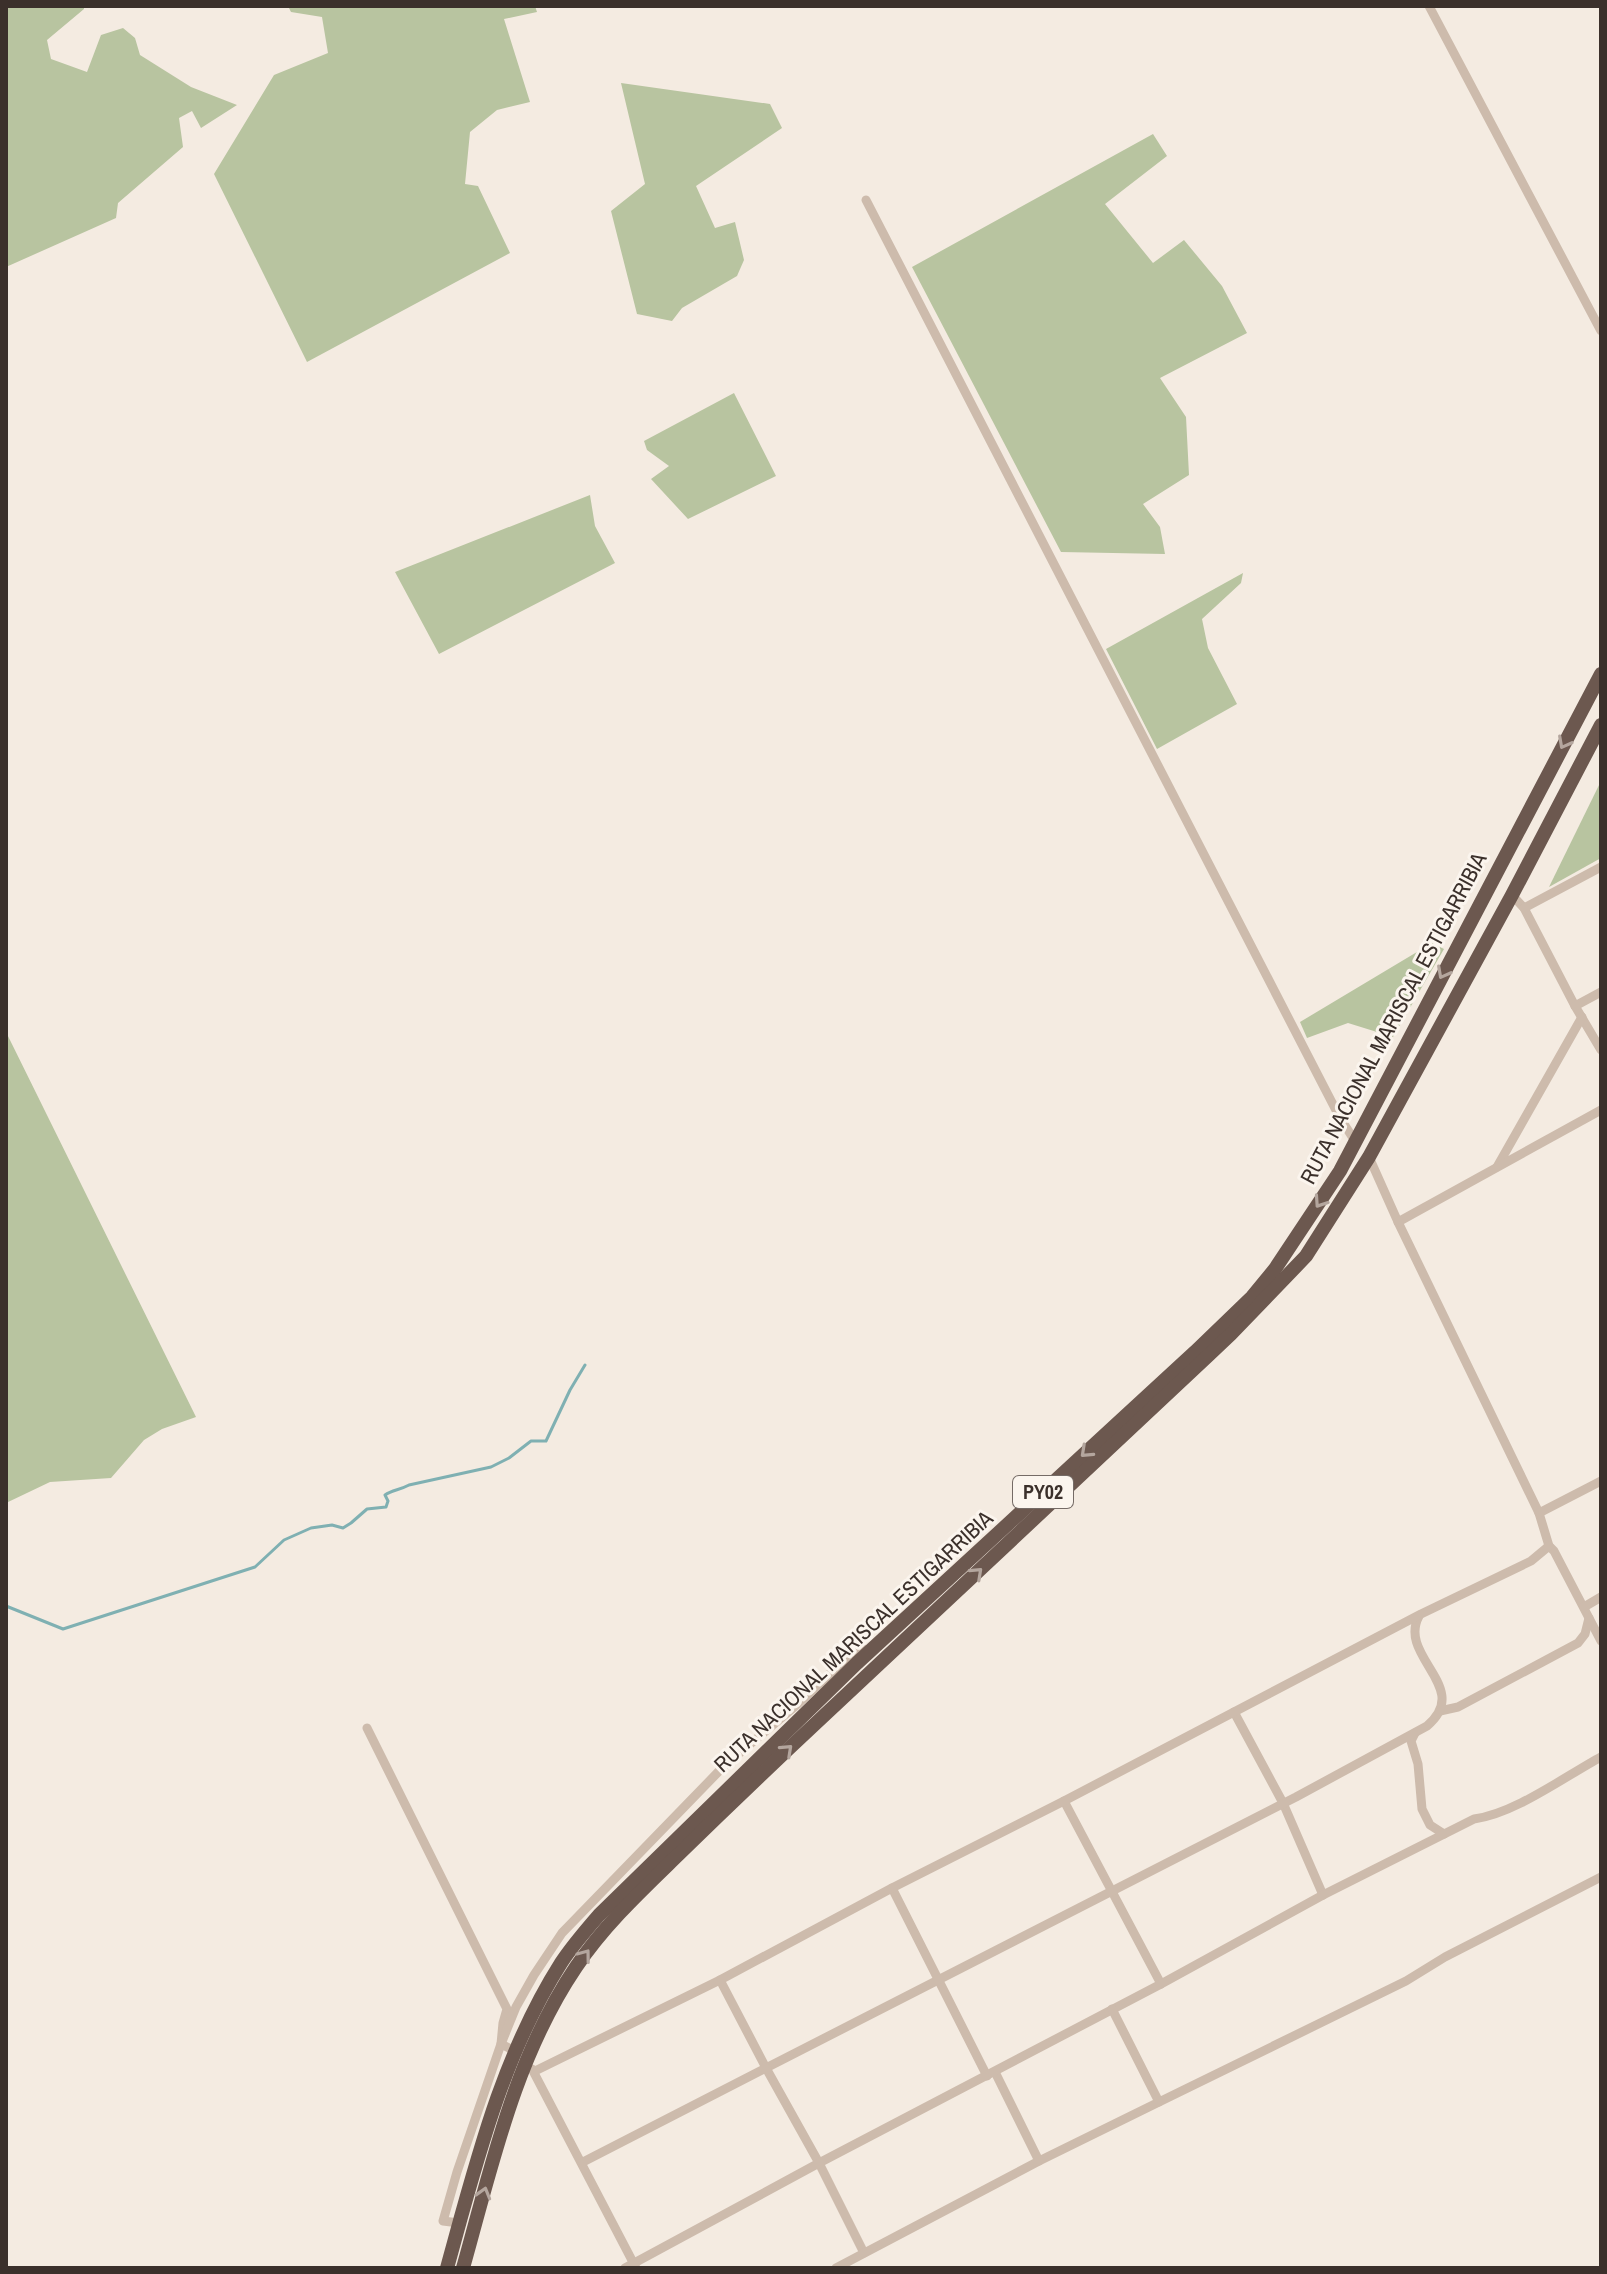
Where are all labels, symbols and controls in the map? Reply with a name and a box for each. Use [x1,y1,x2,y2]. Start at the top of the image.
one-way arrow [1559,735,1574,750]
street label: RUTA NACIONAL MARISCAL ESTIGARRIBIA [1293,846,1494,1189]
one-way arrow [1438,965,1453,980]
one-way arrow [1315,1193,1330,1207]
one-way arrow [1081,1443,1096,1457]
road number: PY02 [1013,1476,1073,1508]
street label: RUTA NACIONAL MARISCAL ESTIGARRIBIA [707,1503,1000,1779]
one-way arrow [968,1567,982,1582]
one-way arrow [778,1745,792,1760]
one-way arrow [575,1949,589,1964]
one-way arrow [475,2187,491,2200]

